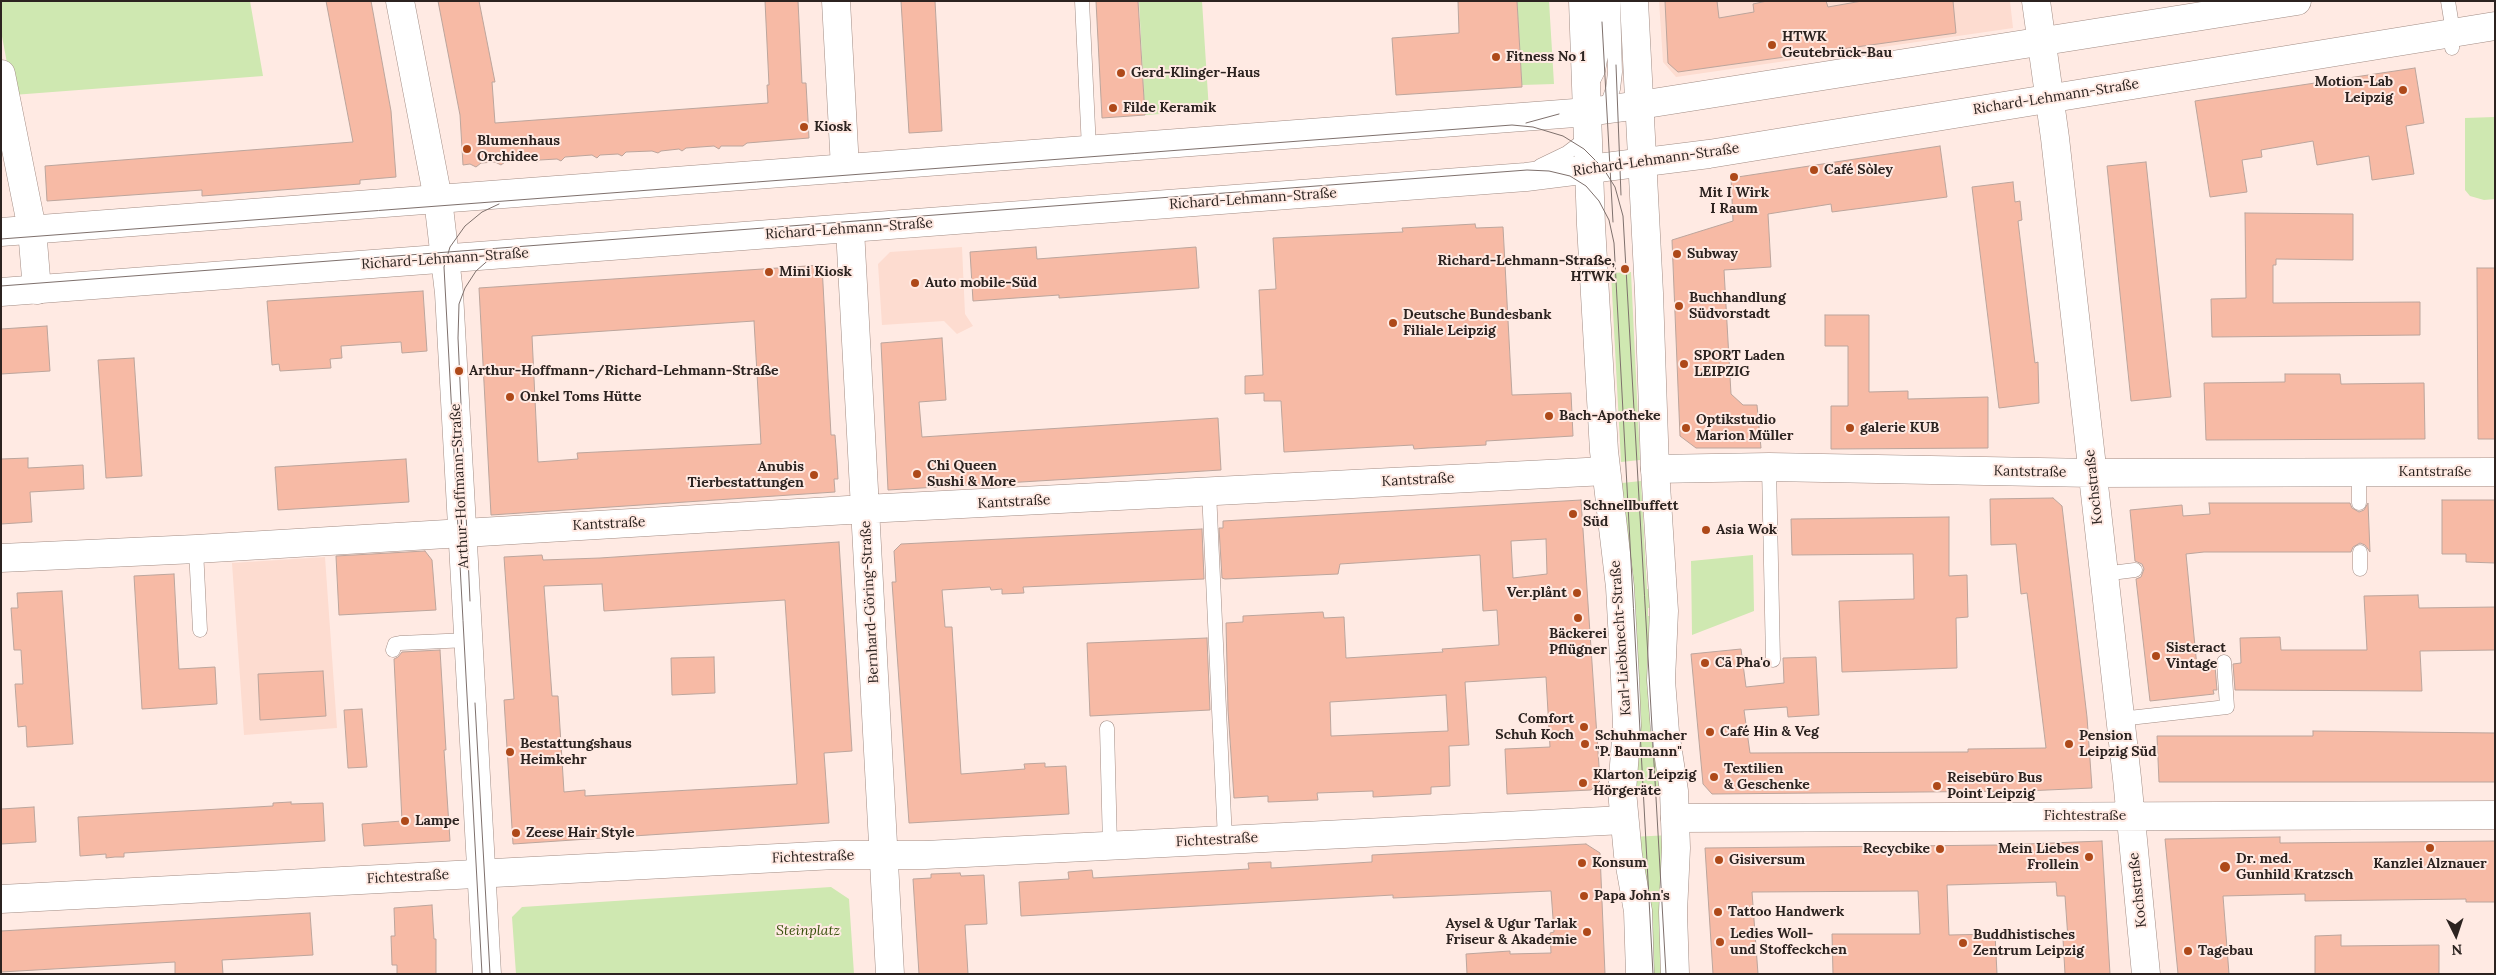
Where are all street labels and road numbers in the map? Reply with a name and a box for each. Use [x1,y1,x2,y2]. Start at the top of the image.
street label: Richard-Lehmann-Straße [1972,76,2140,118]
street label: Richard-Lehmann-Straße [1572,140,1740,180]
street label: Richard-Lehmann-Straße [1169,185,1337,213]
street label: Richard-Lehmann-Straße [765,215,933,243]
street label: Richard-Lehmann-Straße [361,245,529,273]
street label: Arthur-Hoffmann-Straße [447,403,473,569]
street label: Kochstraße [2082,449,2106,525]
street label: Kantstraße [1993,463,2067,481]
street label: Kantstraße [2399,464,2471,480]
street label: Kantstraße [1381,470,1455,490]
street label: Kantstraße [977,492,1051,512]
street label: Kantstraße [572,514,646,534]
street label: Bernhard-Göring-Straße [857,520,883,684]
street label: Karl-Liebknecht-Straße [1607,560,1635,716]
street label: Fichtestraße [2044,808,2126,824]
street label: Fichtestraße [1175,829,1259,851]
street label: Fichtestraße [772,847,854,867]
street label: Kochstraße [2126,852,2150,928]
street label: Fichtestraße [366,866,450,888]

